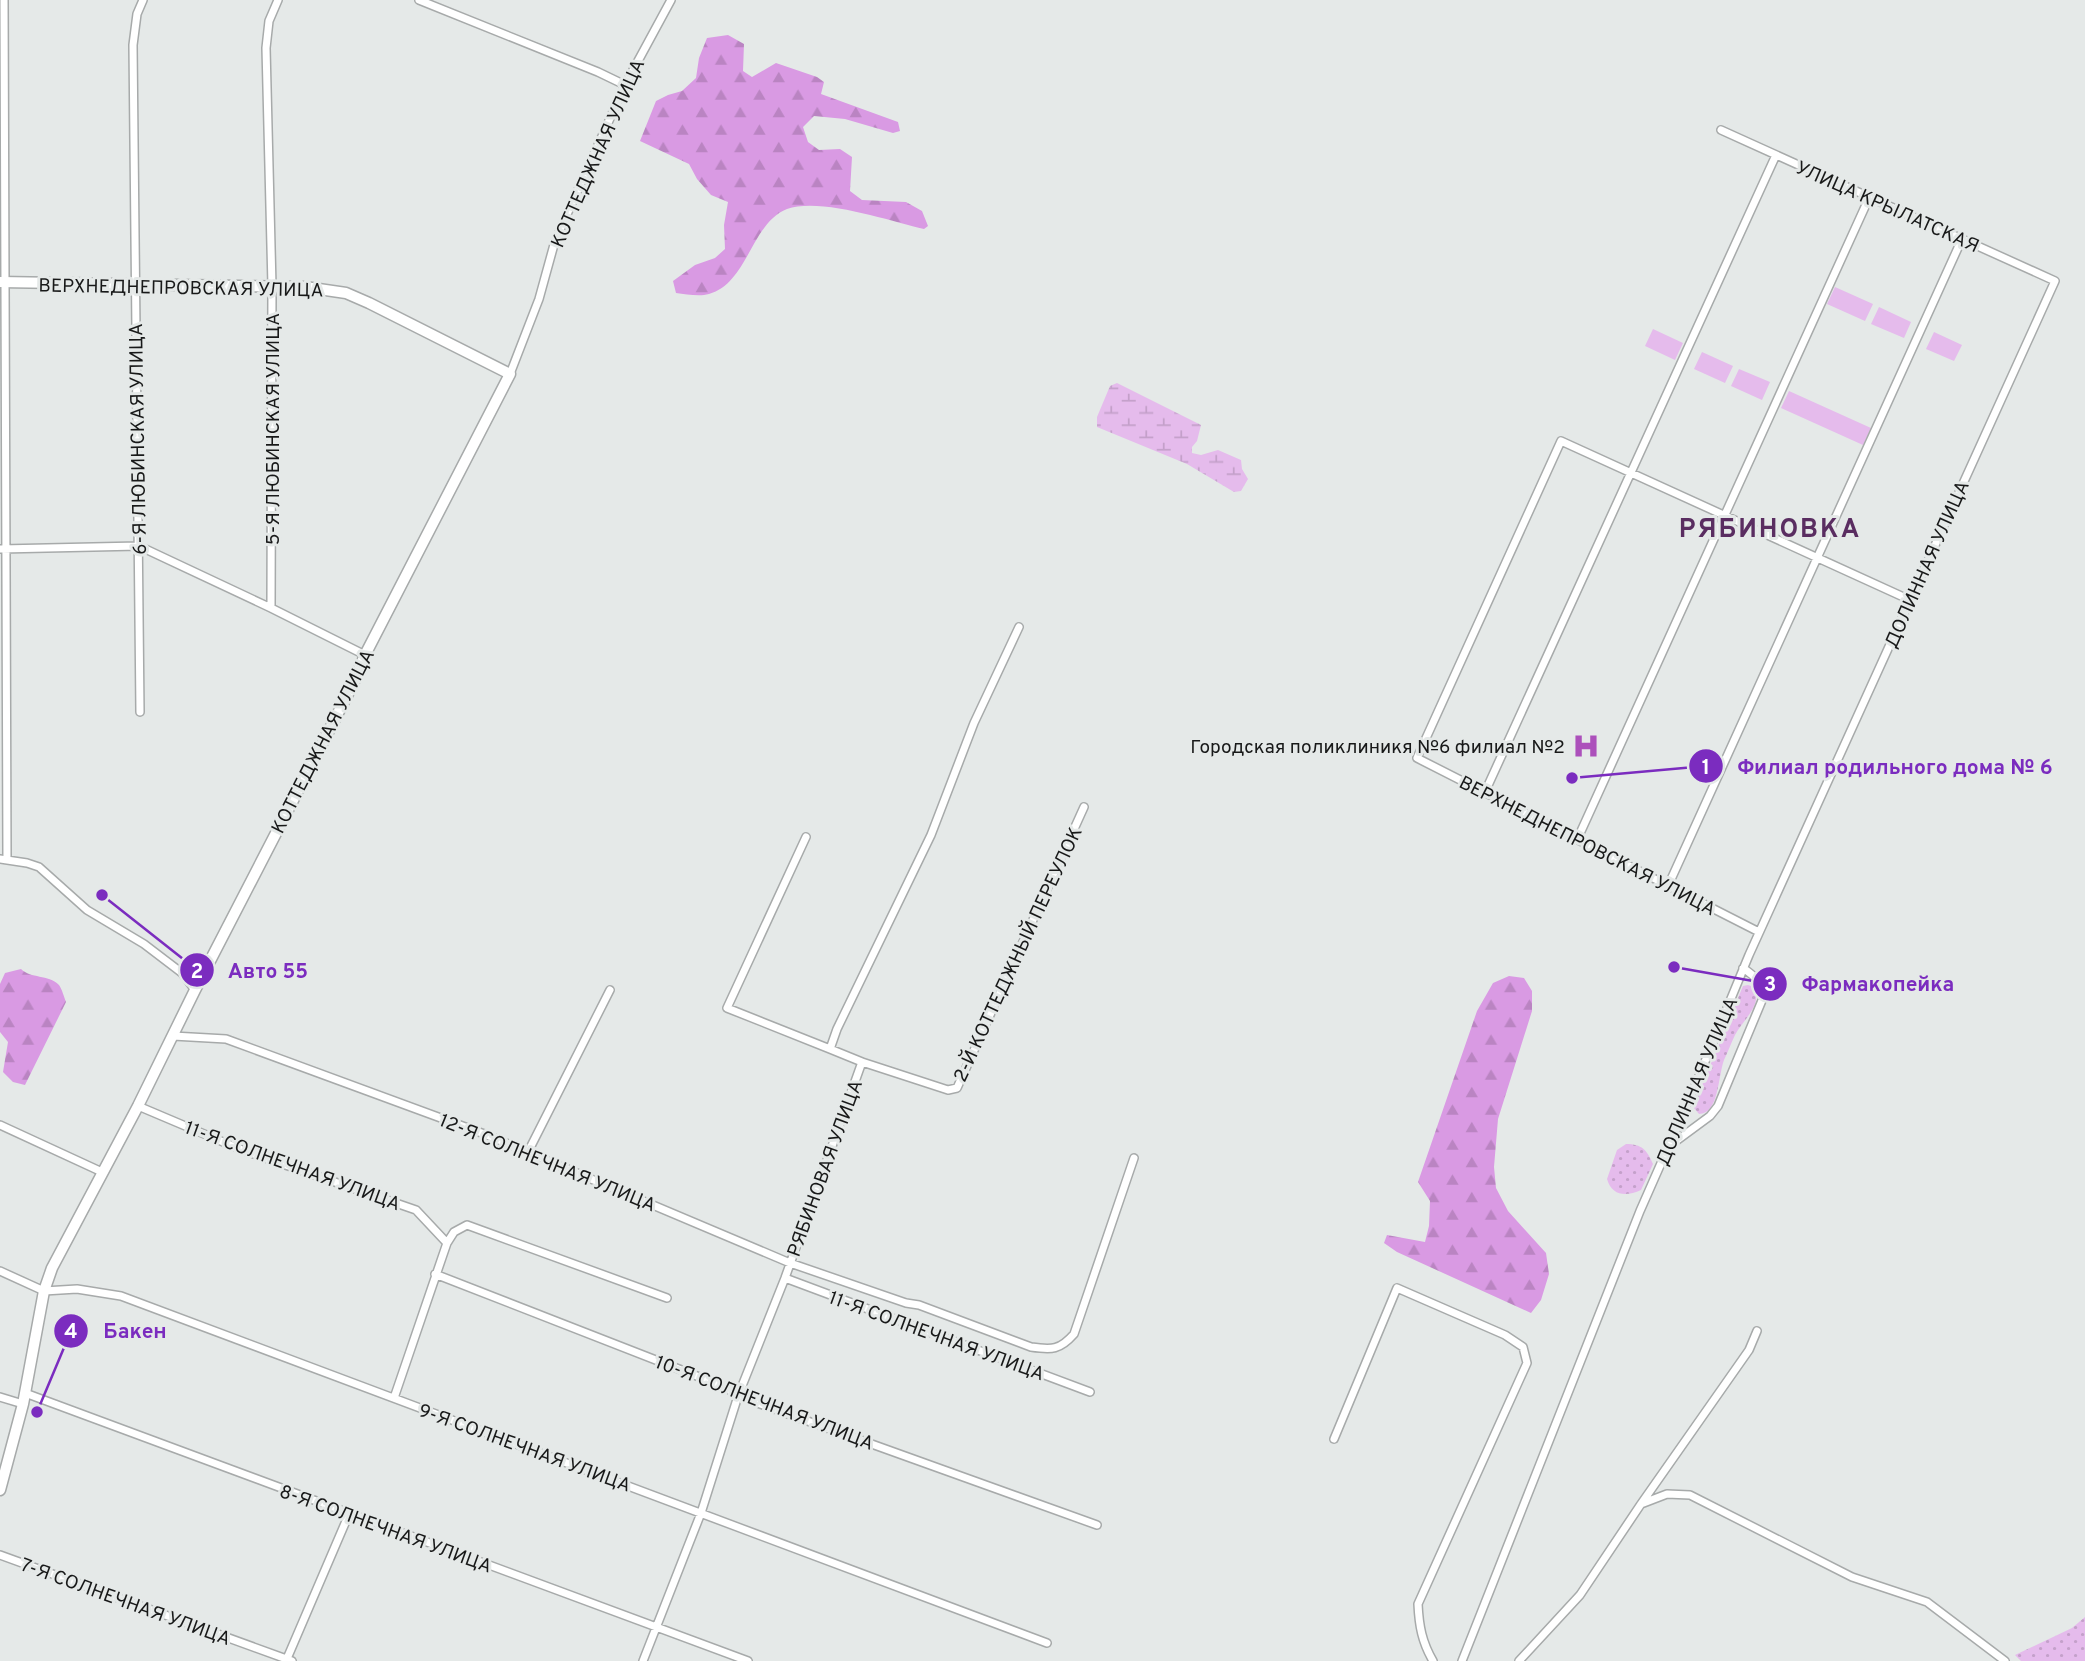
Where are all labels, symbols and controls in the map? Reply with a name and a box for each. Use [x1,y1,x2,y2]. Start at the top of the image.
street label: КОТТЕДЖНАЯ УЛИЦА [546,56,651,252]
street label: УЛИЦА КРЫЛАТСКАЯ [1792,157,1983,259]
street label: ВЕРХНЕДНЕПРОВСКАЯ УЛИЦА [38,275,324,303]
street label: 5-Я ЛЮБИНСКАЯ УЛИЦА [262,313,286,545]
street label: 6-Я ЛЮБИНСКАЯ УЛИЦА [125,323,153,555]
street label: ДОЛИННАЯ УЛИЦА [1880,477,1976,652]
district label: РЯБИНОВКА [1679,514,1861,547]
street label: КОТТЕДЖНАЯ УЛИЦА [267,646,381,838]
hospital icon: Городская поликлиникя №6 филиал №2 [1571,731,1601,761]
place label: Городская поликлиникя №6 филиал №2 [1190,736,1565,760]
callout: Филиал родильного дома № 6 [1689,745,2067,787]
text: 1 [1702,755,1710,782]
text: Филиал родильного дома № 6 [1737,755,2053,782]
street label: ВЕРХНЕДНЕПРОВСКАЯ УЛИЦА [1455,771,1720,922]
street label: 2-Й КОТТЕДЖНЫЙ ПЕРЕУЛОК [948,823,1089,1086]
callout: Авто 55 [179,949,322,991]
text: 2 [191,959,203,986]
text: Авто 55 [228,959,308,986]
callout: Фармакопейка [1752,963,1968,1005]
text: 3 [1764,972,1776,999]
text: Фармакопейка [1802,972,1954,999]
street label: ДОЛИННАЯ УЛИЦА [1651,994,1744,1170]
street label: РЯБИНОВАЯ УЛИЦА [783,1077,869,1261]
street label: 12-Я СОЛНЕЧНАЯ УЛИЦА [435,1109,659,1218]
street label: 11-Я СОЛНЕЧНАЯ УЛИЦА [181,1117,404,1217]
street label: 11-Я СОЛНЕЧНАЯ УЛИЦА [825,1287,1048,1387]
callout: Бакен [54,1310,180,1352]
text: 4 [64,1319,78,1346]
text: Бакен [103,1319,167,1346]
street label: 10-Я СОЛНЕЧНАЯ УЛИЦА [652,1351,877,1457]
street label: 9-Я СОЛНЕЧНАЯ УЛИЦА [415,1399,634,1499]
street label: 8-Я СОЛНЕЧНАЯ УЛИЦА [276,1480,495,1580]
street label: 7-Я СОЛНЕЧНАЯ УЛИЦА [17,1554,234,1652]

